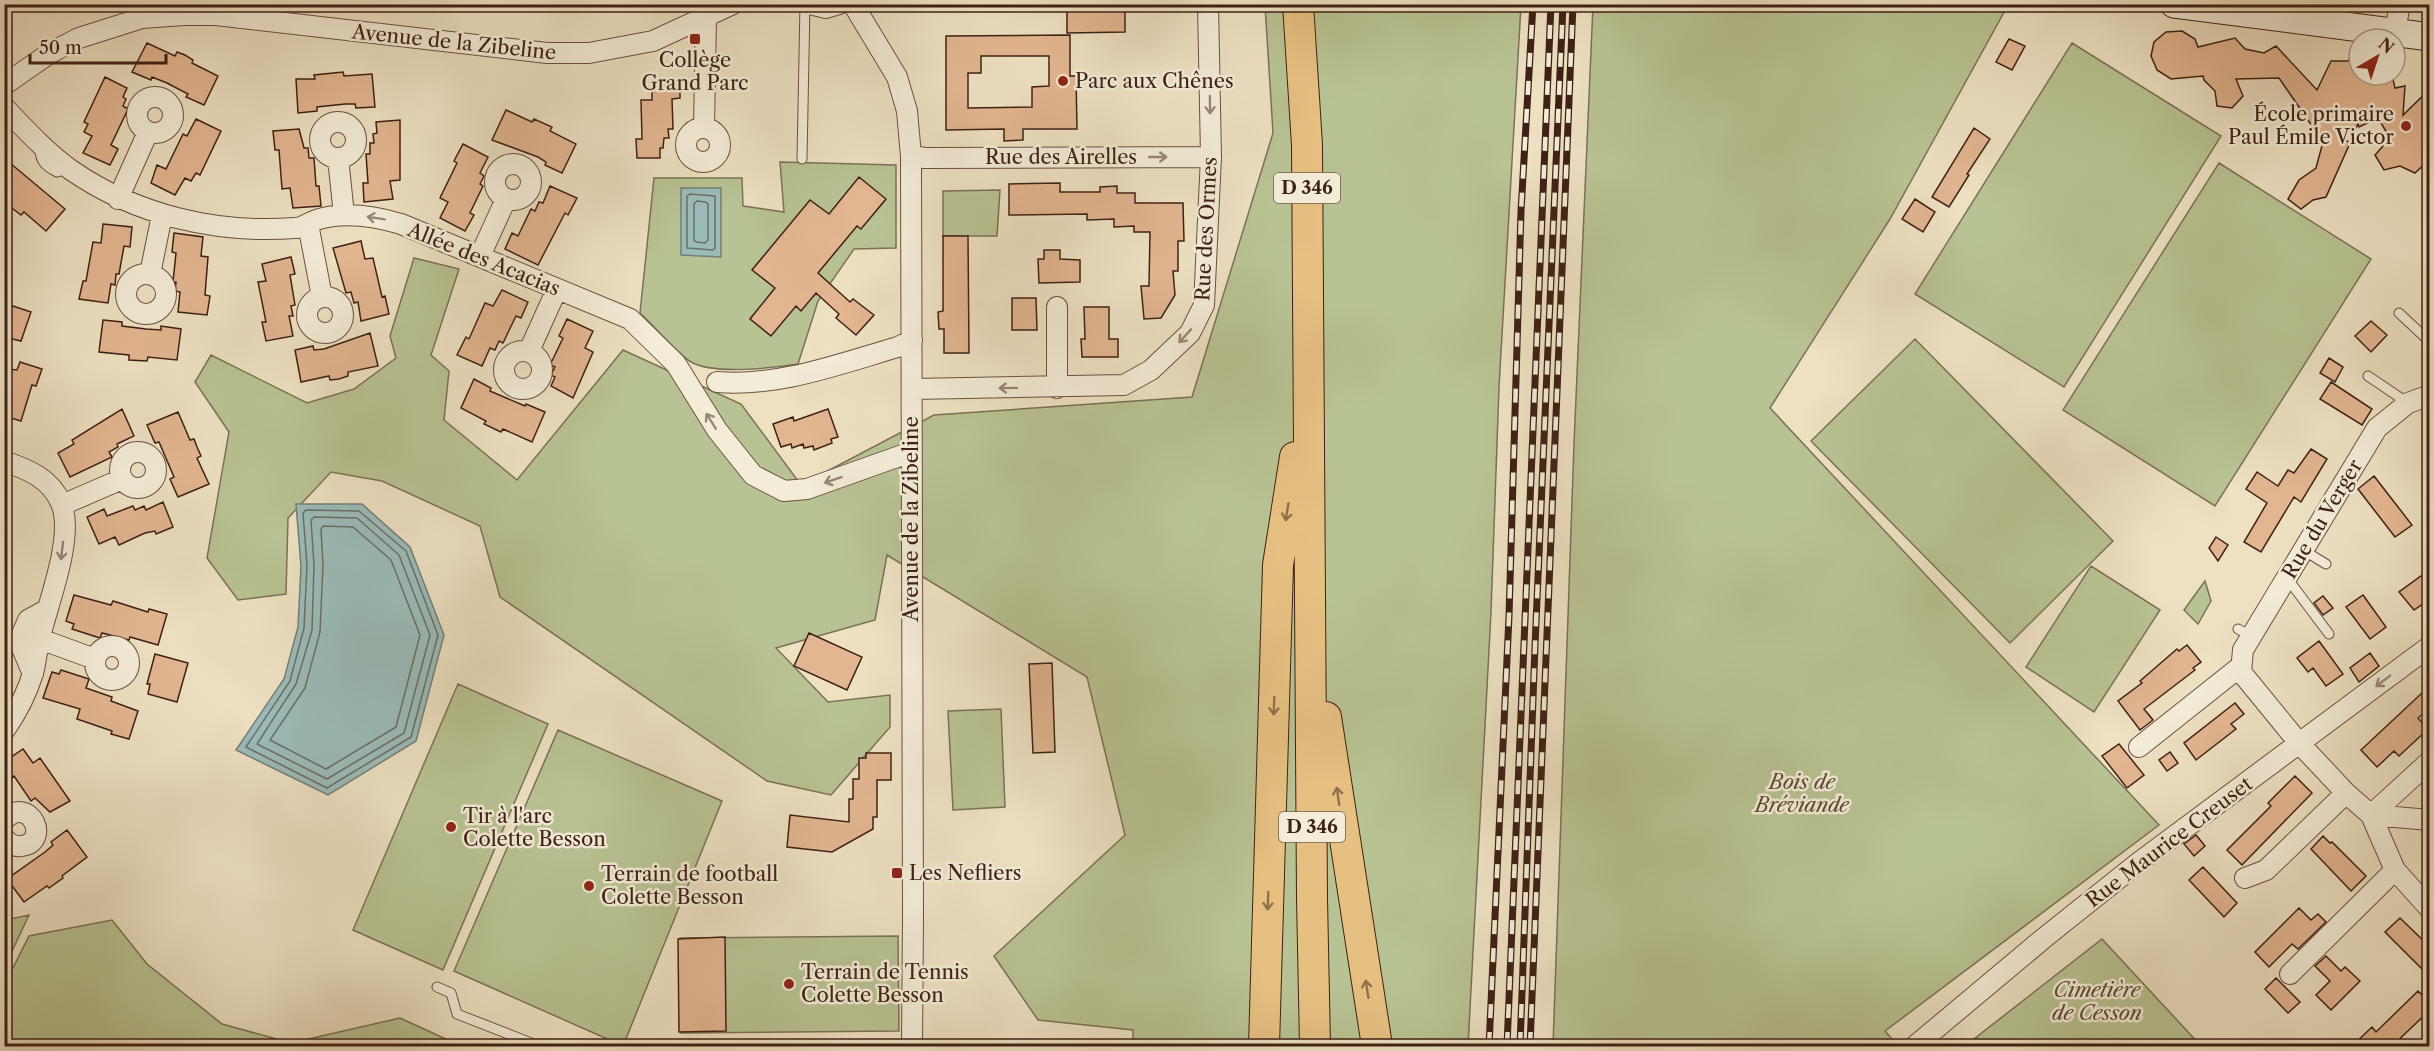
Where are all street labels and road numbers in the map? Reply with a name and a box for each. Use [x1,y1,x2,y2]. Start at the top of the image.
street label: Avenue de la Zibeline [350,19,557,65]
street label: Rue des Airelles [985,145,1137,169]
street label: Rue des Ormes [1190,156,1222,302]
road number: D 346 [1274,173,1340,203]
street label: Allée des Acacias [403,217,564,301]
street label: Avenue de la Zibeline [899,416,923,623]
street label: Rue du Verger [2277,455,2367,583]
street label: Rue Maurice Creuset [2081,772,2257,912]
road number: D 346 [1279,812,1345,842]

